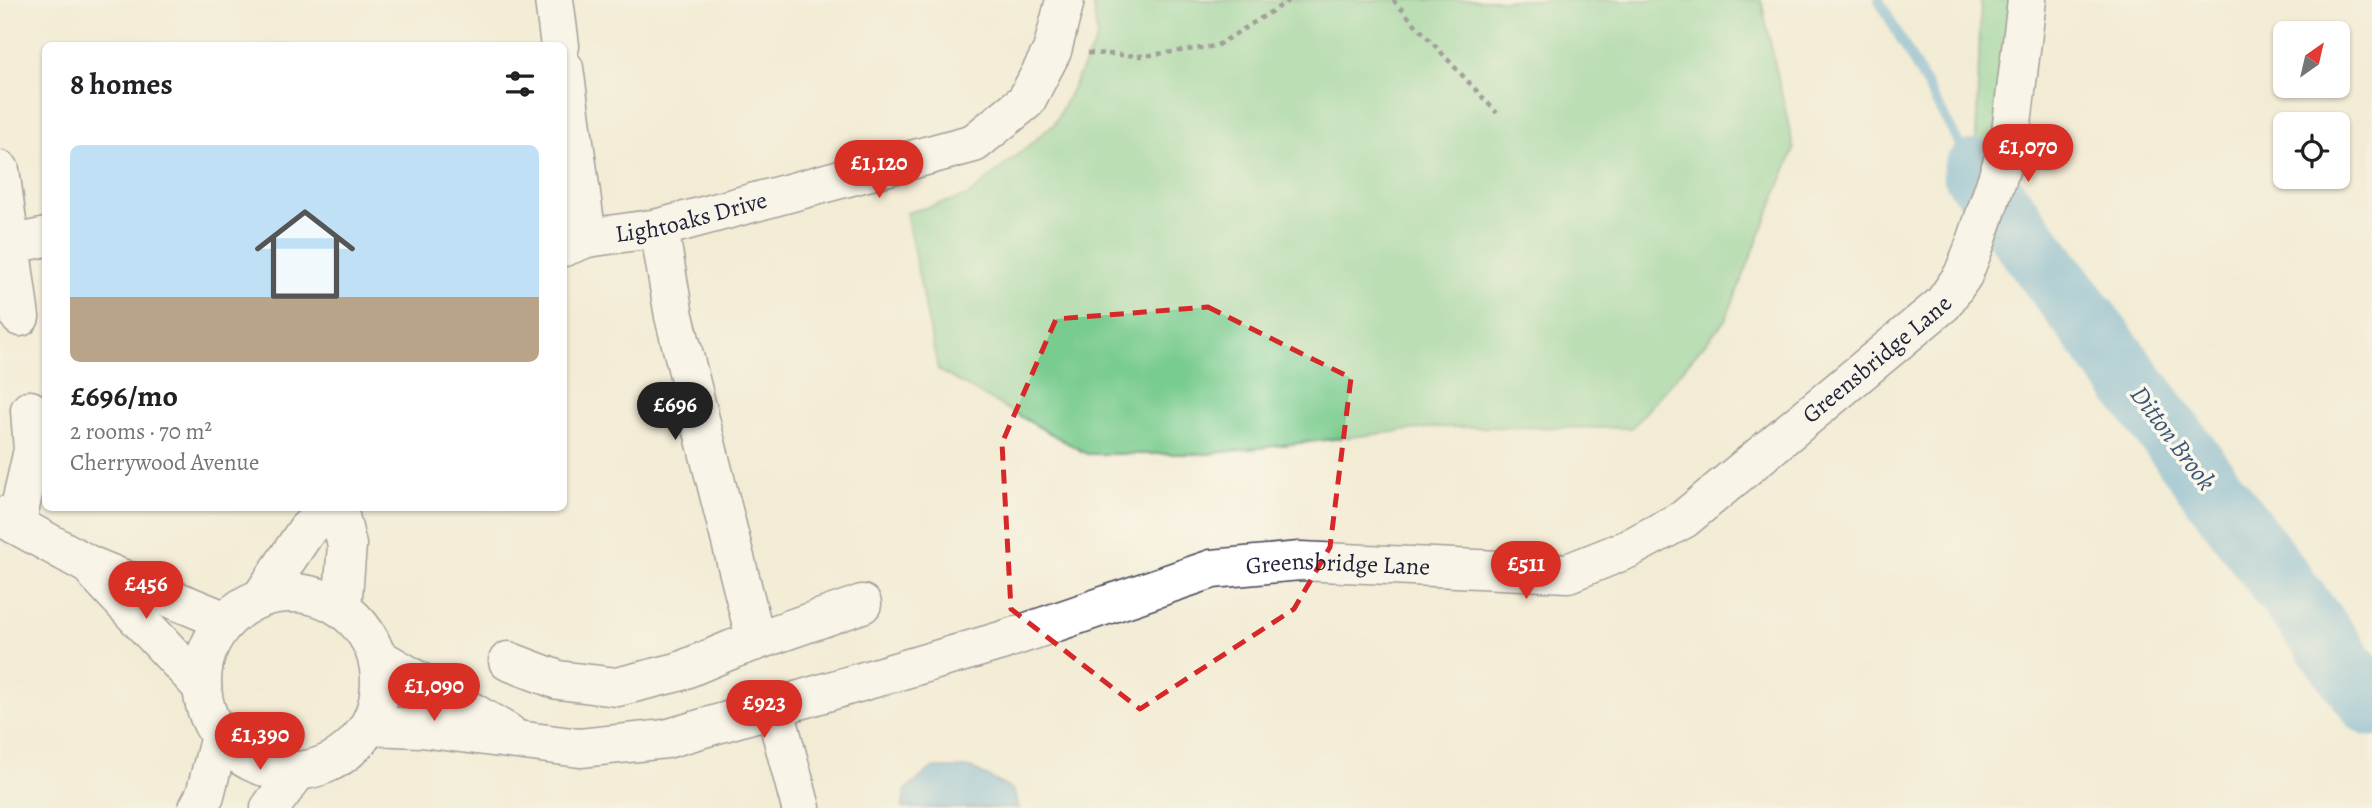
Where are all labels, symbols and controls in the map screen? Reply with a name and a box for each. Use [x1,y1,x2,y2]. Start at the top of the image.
north arrow [2273,21,2350,98]
map controls [2273,21,2350,189]
text: 8 homes [70,64,173,104]
icon: filters [501,65,539,103]
button: locate [2273,112,2350,189]
pin: £1,070 [1971,124,2085,184]
text: £1,070 [1998,131,2058,162]
pin: £1,120 [822,140,936,200]
text: £1,120 [850,147,908,178]
street label: Lightoaks Drive [613,184,771,250]
icon: home [242,191,368,317]
street label: Greensbridge Lane [1795,290,1960,430]
text: £696/mo [70,376,178,416]
water label: Ditton Brook [2122,378,2224,498]
pin: £696 [634,382,716,442]
text: £696 [653,389,697,420]
text: 2 rooms · 70 m² [70,416,212,447]
text: Cherrywood Avenue [70,447,259,478]
pin: £511 [1485,542,1567,601]
street label: Greensbridge Lane [1244,545,1431,583]
text: £511 [1507,548,1545,579]
pin: £456 [105,562,187,621]
text: £456 [124,568,168,599]
pin: £1,090 [377,664,491,723]
text: £1,090 [404,670,464,701]
pin: £923 [723,680,805,740]
text: £923 [742,687,786,718]
pin: £1,390 [203,712,317,772]
text: £1,390 [231,719,289,750]

